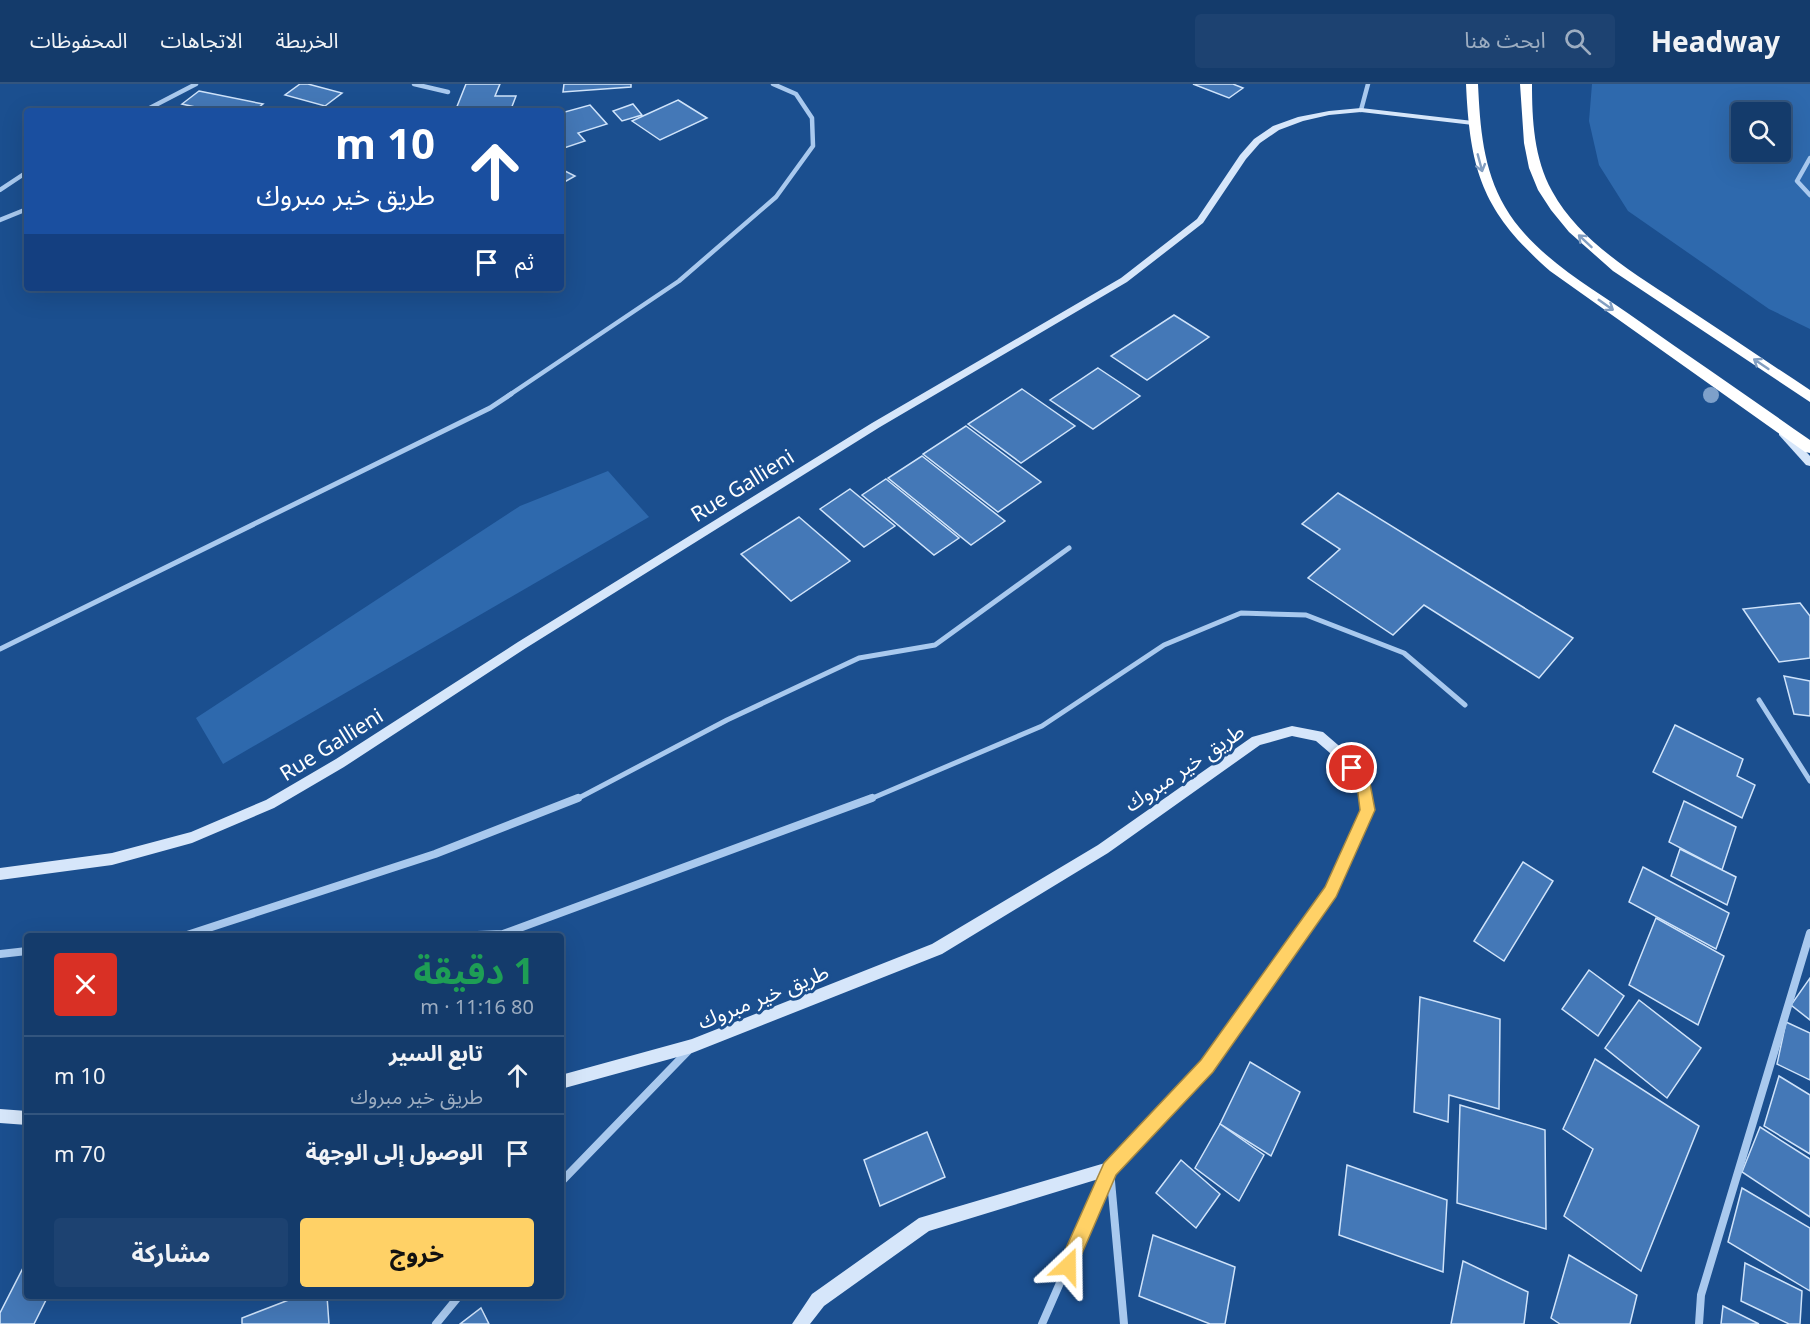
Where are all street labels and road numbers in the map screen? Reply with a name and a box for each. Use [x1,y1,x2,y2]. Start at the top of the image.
street label: Rue Gallieni [685,442,799,528]
street label: Rue Gallieni [274,701,388,787]
street label: طريق خير مبروك [1119,717,1249,817]
street label: طريق خير مبروك [693,957,833,1035]

